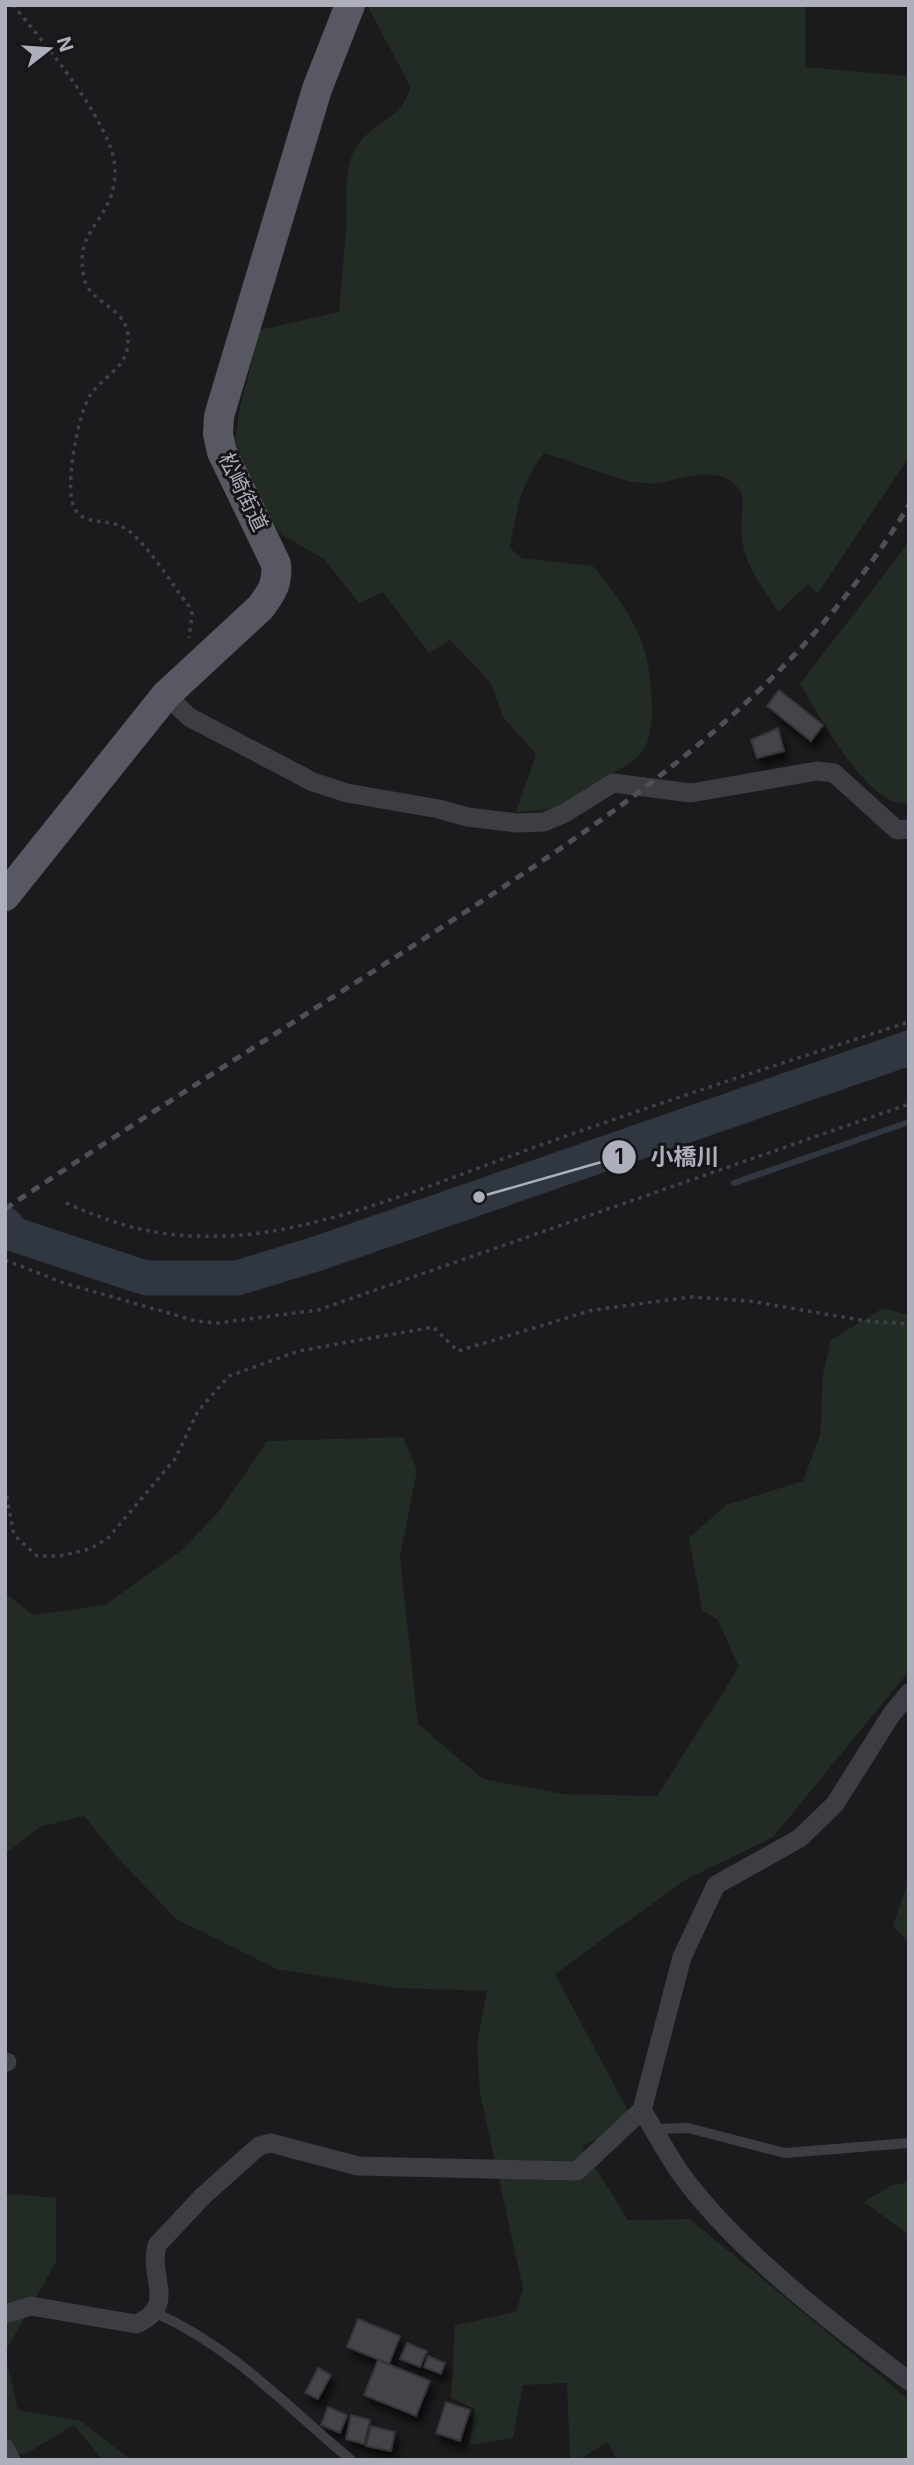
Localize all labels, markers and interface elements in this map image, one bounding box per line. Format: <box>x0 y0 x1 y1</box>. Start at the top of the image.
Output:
north arrow <box>14 14 84 84</box>
text: N <box>52 34 78 54</box>
street label: 松崎街道 <box>214 449 273 535</box>
callout: 小橋川 <box>601 1135 733 1179</box>
text: 小橋川 <box>651 1143 720 1171</box>
text: 1 <box>614 1144 624 1169</box>

